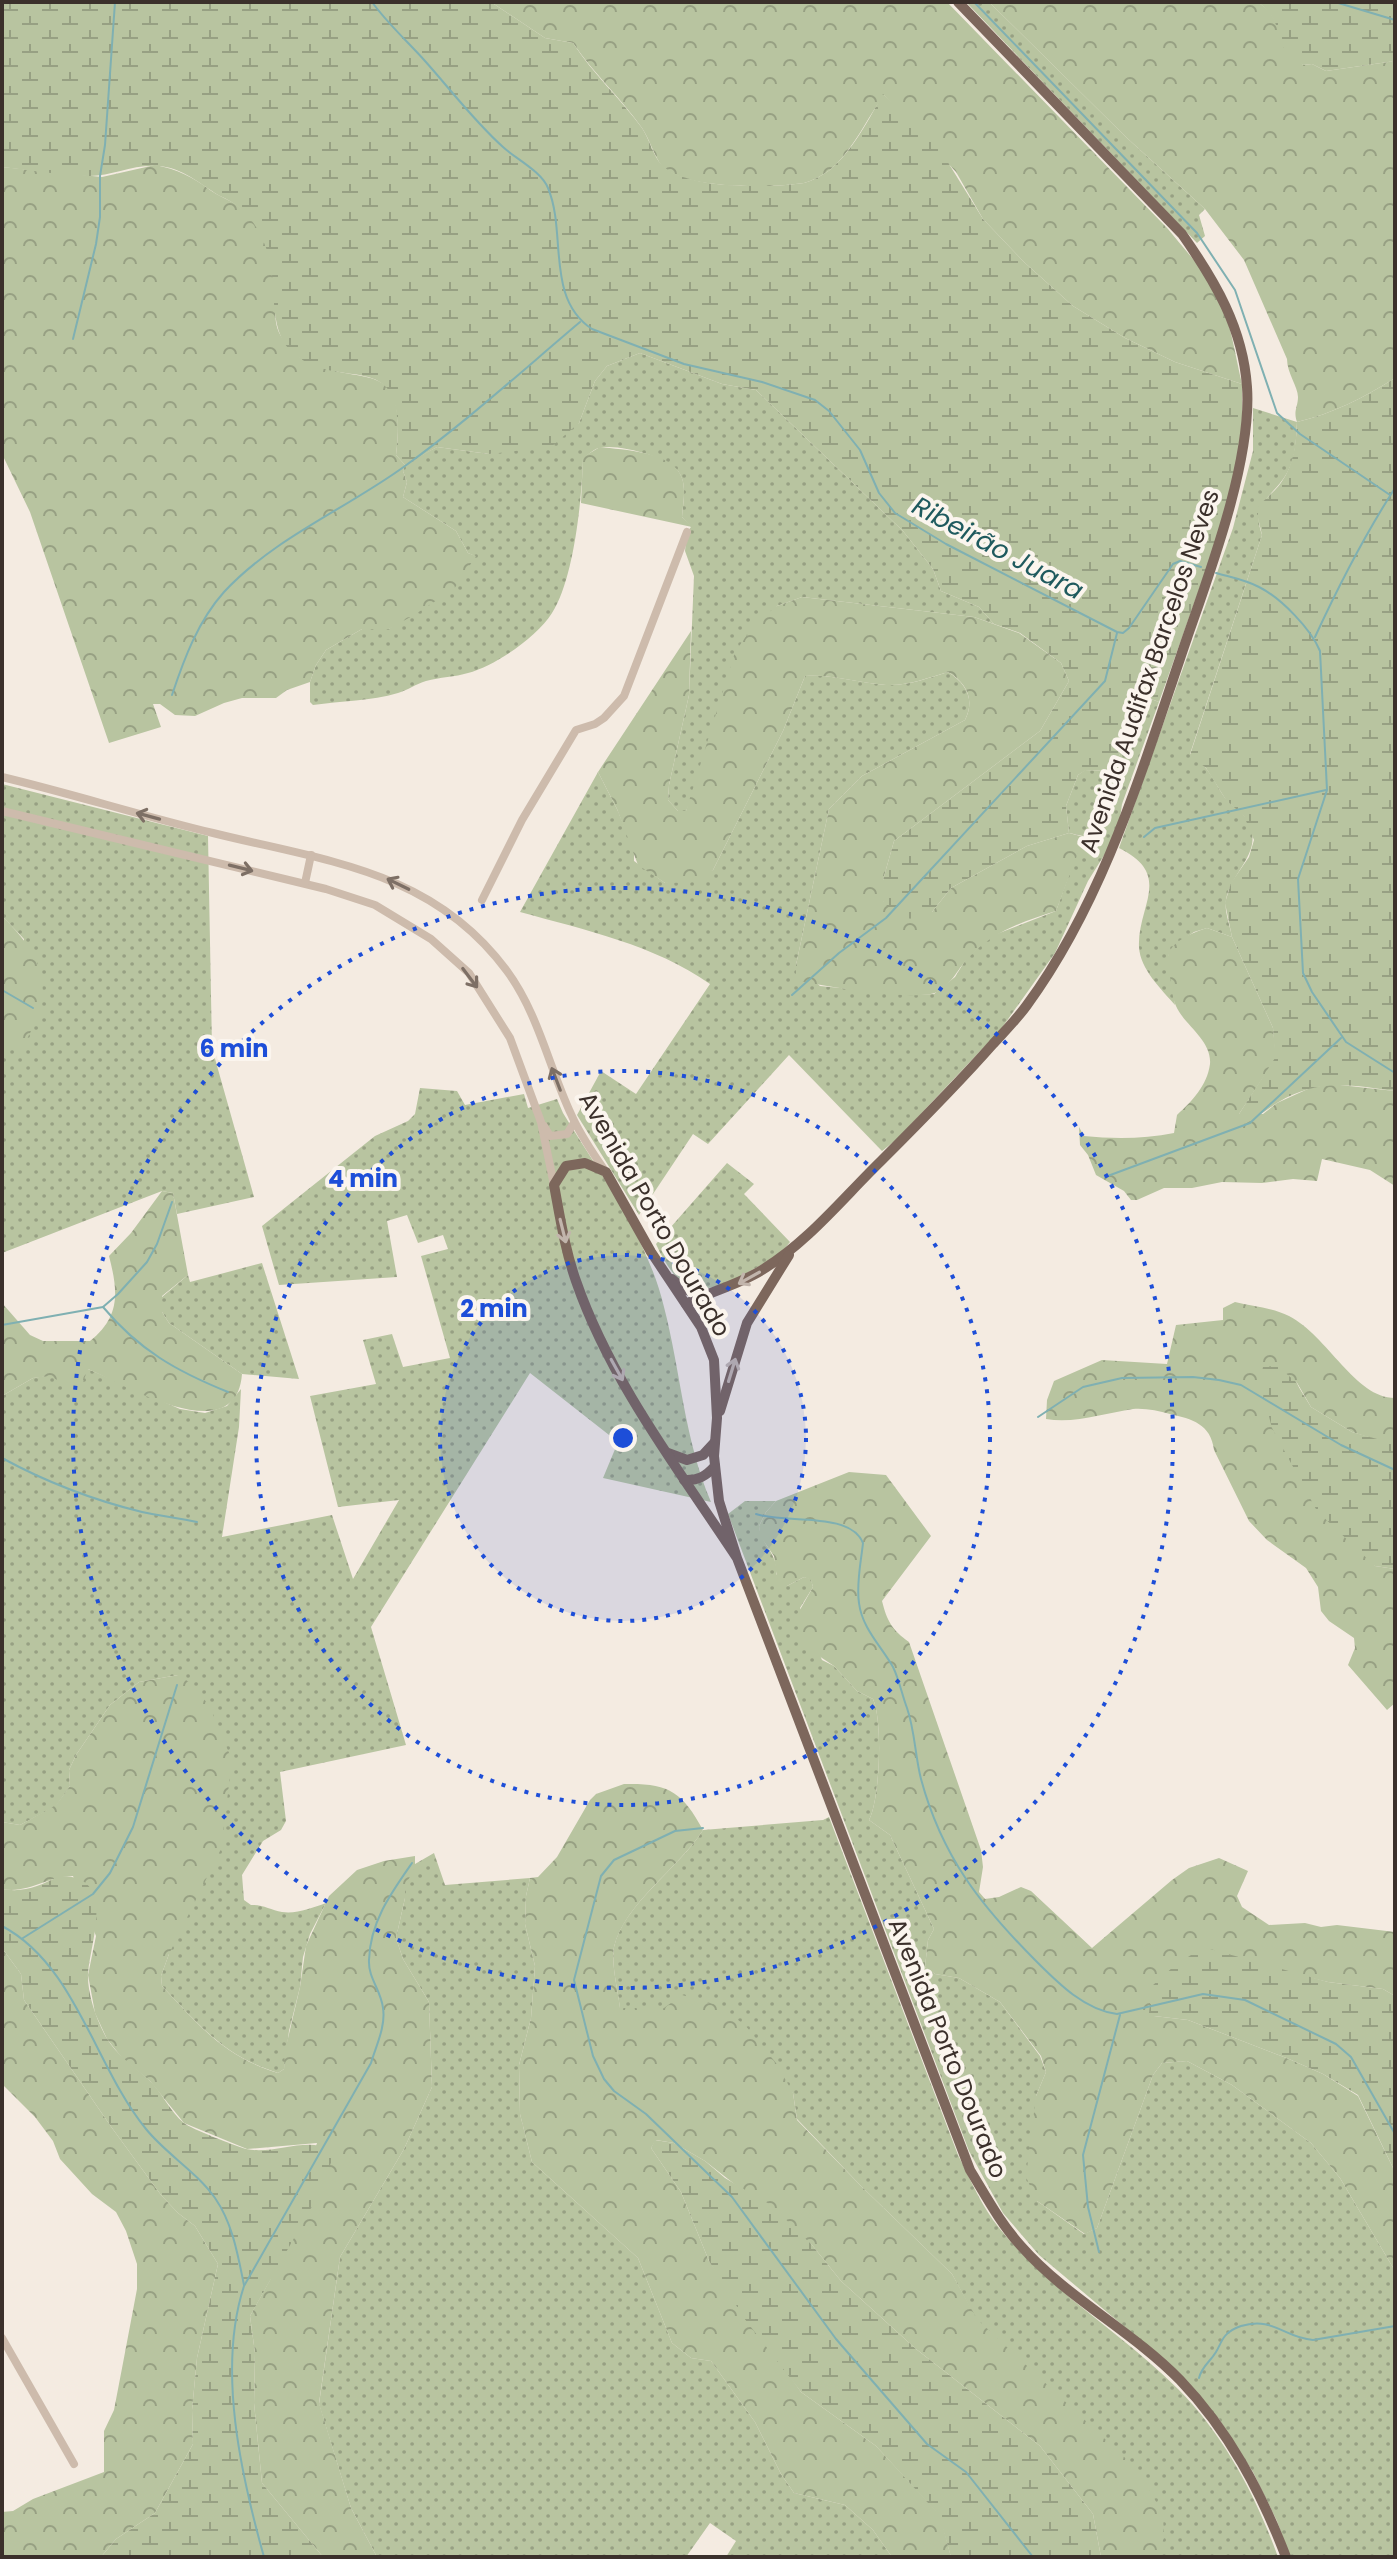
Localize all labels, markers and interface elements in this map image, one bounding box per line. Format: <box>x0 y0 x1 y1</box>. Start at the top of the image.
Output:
street label: Avenida Audifax Barcelos Neves <box>1071 485 1227 857</box>
water label: Ribeirão Juara <box>906 488 1090 608</box>
one-way arrow <box>135 807 161 822</box>
one-way arrow <box>228 861 254 876</box>
one-way arrow <box>386 876 410 891</box>
one-way arrow <box>462 967 479 988</box>
text: 6 min <box>199 1032 269 1065</box>
one-way arrow <box>548 1067 562 1092</box>
street label: Avenida Porto Dourado <box>571 1085 739 1343</box>
text: 4 min <box>328 1162 398 1195</box>
one-way arrow <box>557 1218 572 1244</box>
one-way arrow <box>737 1270 761 1286</box>
text: 2 min <box>460 1292 528 1325</box>
one-way arrow <box>610 1357 625 1381</box>
one-way arrow <box>725 1358 740 1384</box>
centre of rings <box>609 1424 637 1452</box>
street label: Avenida Porto Dourado <box>881 1913 1015 2183</box>

